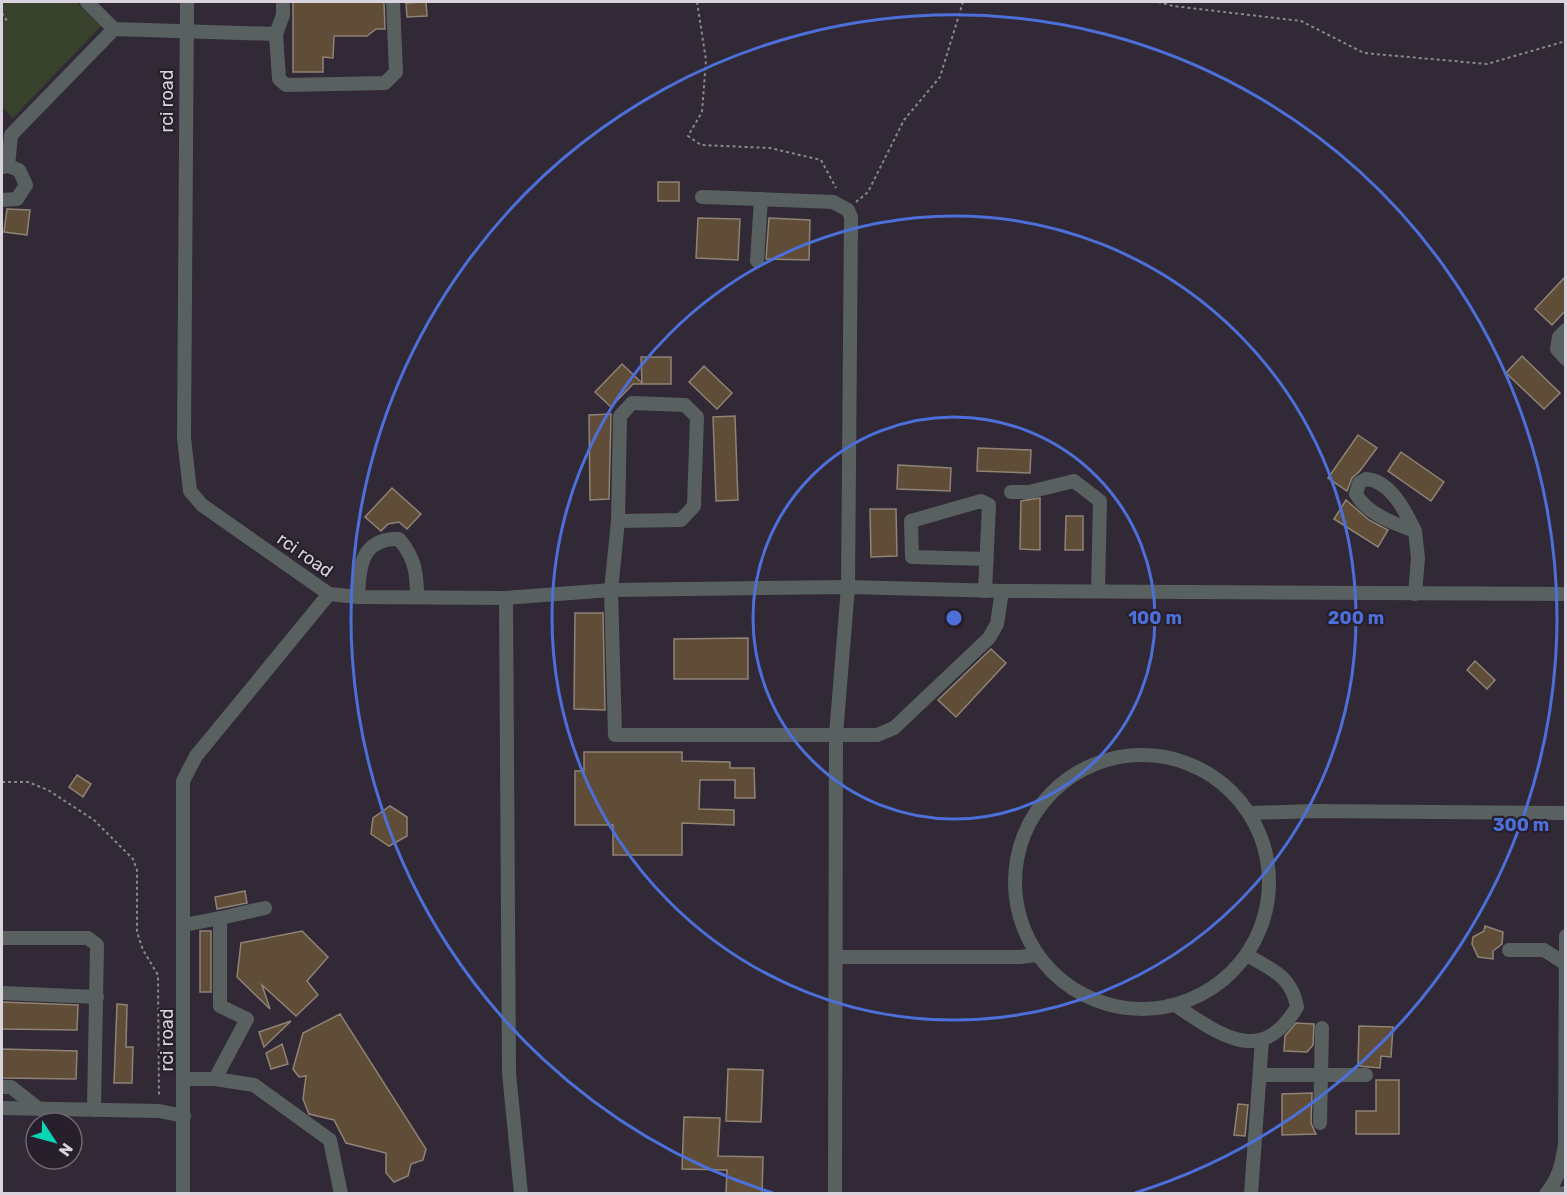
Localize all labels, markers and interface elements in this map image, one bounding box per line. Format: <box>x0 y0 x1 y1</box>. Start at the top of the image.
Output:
street label: rci road <box>156 69 178 133</box>
street label: rci road <box>273 528 337 582</box>
text: 100 m <box>1128 607 1182 629</box>
text: 200 m <box>1328 607 1384 629</box>
centre of rings <box>944 608 964 628</box>
text: 300 m <box>1493 814 1549 836</box>
street label: rci road <box>156 1008 178 1072</box>
north arrow <box>24 1111 84 1171</box>
text: N <box>55 1139 77 1160</box>

